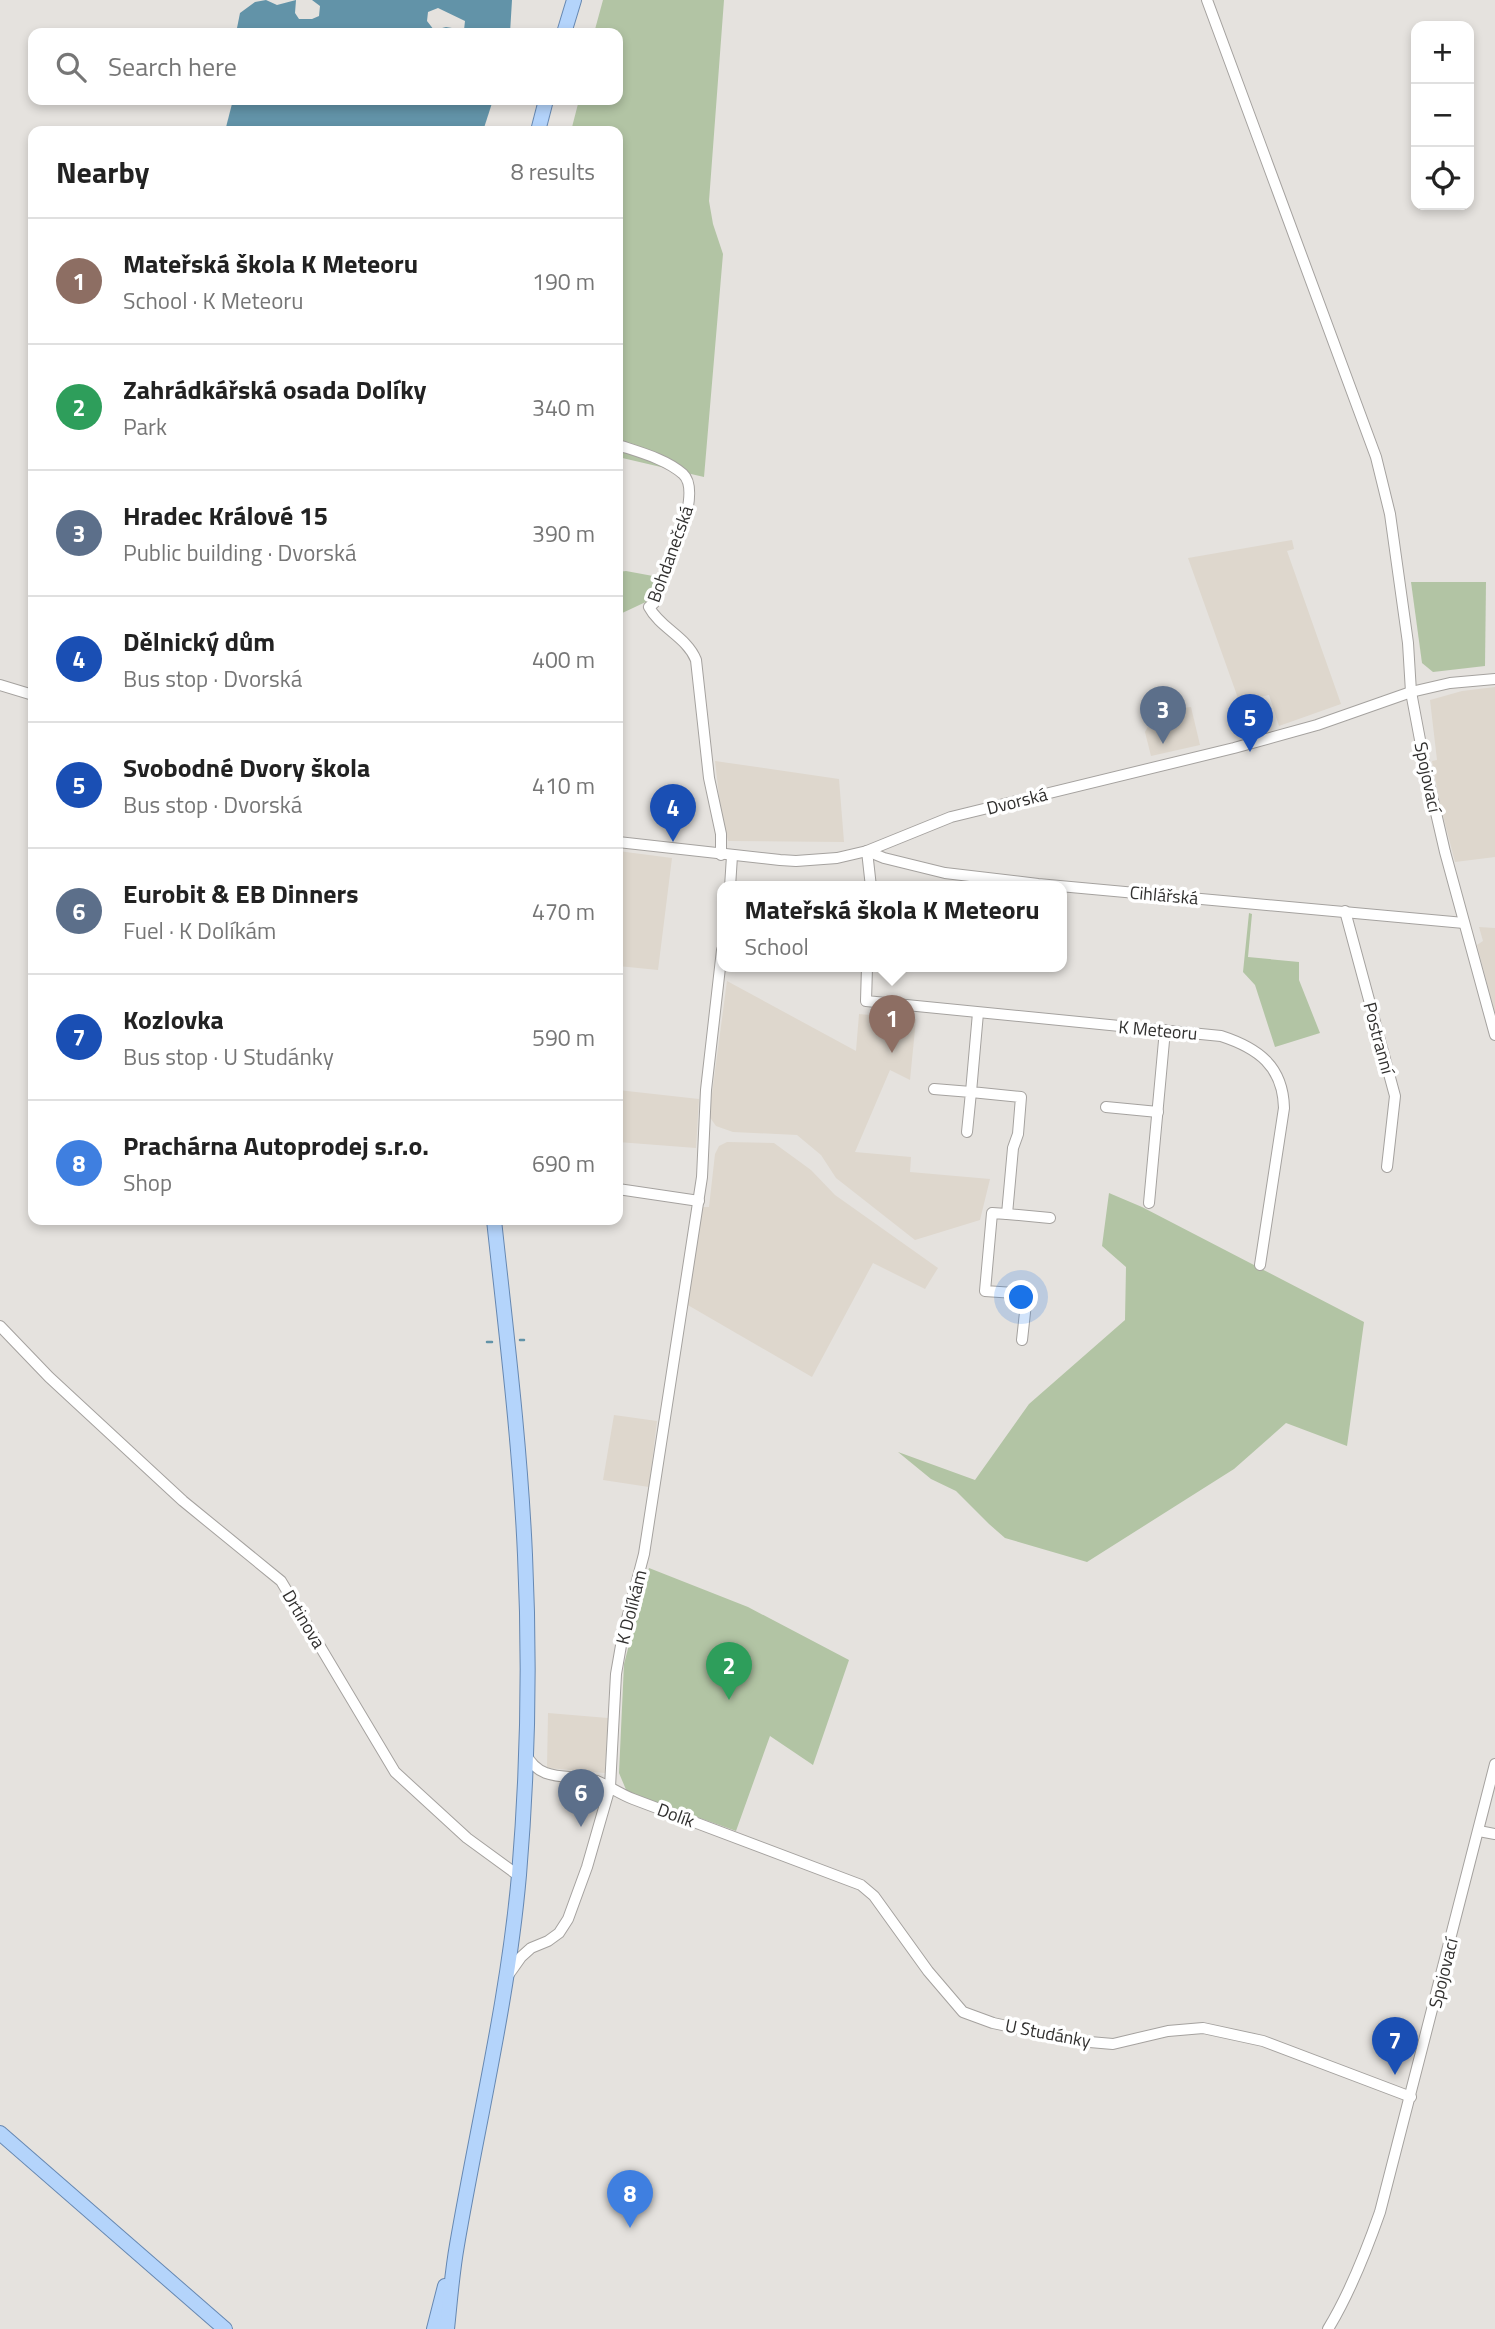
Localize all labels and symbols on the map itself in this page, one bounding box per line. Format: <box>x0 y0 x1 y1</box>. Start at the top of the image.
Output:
street label: Bohdanečská <box>640 502 700 606</box>
pin: 3 <box>1140 686 1186 744</box>
pin: 5 <box>1227 694 1273 752</box>
street label: Spojovací <box>1407 739 1449 817</box>
street label: Dvorská <box>984 780 1050 822</box>
pin: 4 <box>650 784 696 842</box>
street label: Cihlářská <box>1129 879 1199 911</box>
pin: 1 <box>869 995 915 1053</box>
street label: Postranní <box>1356 999 1402 1079</box>
street label: K Meteoru <box>1117 1013 1199 1047</box>
your location <box>1004 1280 1038 1314</box>
street label: K Dolíkám <box>609 1567 653 1647</box>
street label: Drtinova <box>276 1584 332 1654</box>
pin: 2 <box>706 1642 752 1700</box>
pin: 6 <box>558 1769 604 1827</box>
street label: Dolík <box>654 1796 699 1834</box>
street label: Spojovací <box>1421 1933 1465 2011</box>
street label: U Studánky <box>1003 2011 1093 2055</box>
pin: 7 <box>1372 2017 1418 2075</box>
pin: 8 <box>607 2170 653 2228</box>

